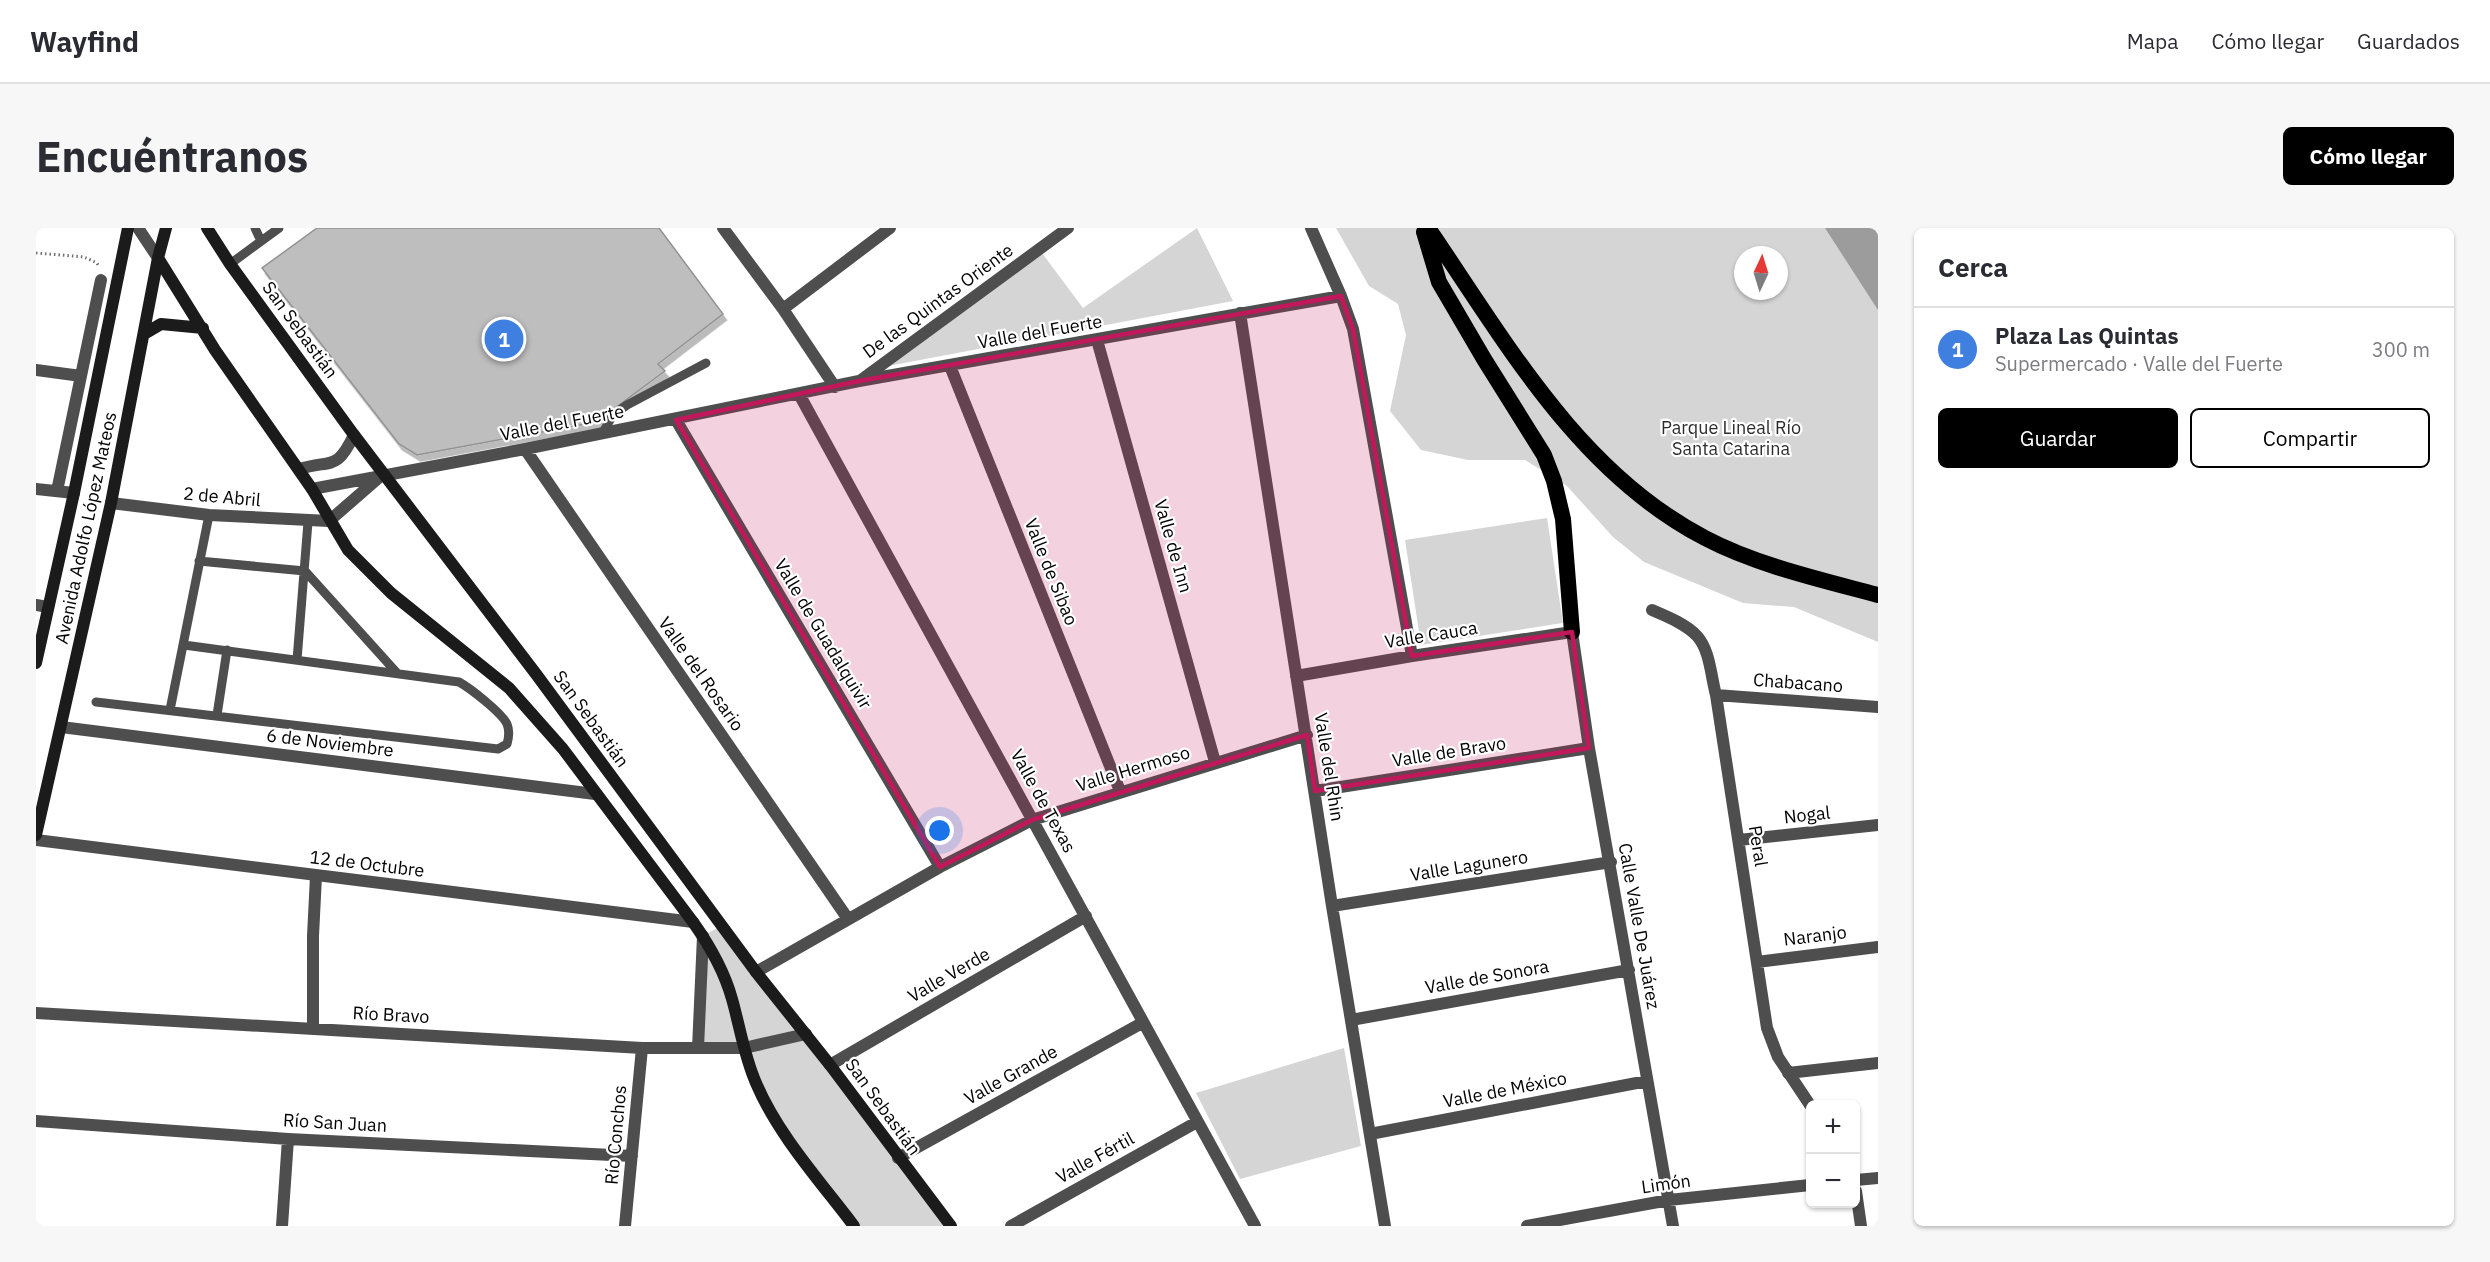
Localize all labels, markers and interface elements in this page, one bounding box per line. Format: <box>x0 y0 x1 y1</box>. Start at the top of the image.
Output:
text: Wayfind <box>30 23 139 60</box>
text: Mapa <box>2127 27 2178 55</box>
text: Cómo llegar <box>2211 27 2324 55</box>
text: Guardados <box>2357 27 2460 55</box>
button: Cómo llegar <box>2283 127 2454 185</box>
text: Encuéntranos <box>36 129 308 184</box>
street label: De las Quintas Oriente <box>858 238 1018 363</box>
north arrow <box>1734 246 1788 300</box>
text: Cerca <box>1938 250 2008 284</box>
street label: San Sebastián <box>258 277 343 383</box>
street label: Valle del Fuerte <box>976 309 1104 354</box>
pin: 1 <box>484 316 524 362</box>
text: Plaza Las Quintas <box>1995 321 2179 350</box>
text: 1 <box>1952 336 1964 363</box>
text: 300 m <box>2372 336 2430 363</box>
text: Supermercado · Valle del Fuerte <box>1995 350 2283 377</box>
street label: Valle del Fuerte <box>498 399 626 446</box>
button: Guardar <box>1938 408 2178 468</box>
button: Compartir <box>2190 408 2430 468</box>
street label: Avenida Adolfo López Mateos <box>50 410 121 646</box>
park label: Parque Lineal Río Santa Catarina <box>1661 416 1801 460</box>
street label: 2 de Abril <box>182 482 262 511</box>
street label: Valle de Inn <box>1149 497 1198 595</box>
street label: Valle de Sibao <box>1020 515 1083 629</box>
street label: Valle de Guadalquivir <box>770 555 877 713</box>
street label: Valle del Rosario <box>653 612 749 735</box>
street label: Valle Cauca <box>1383 616 1479 653</box>
street label: San Sebastián <box>549 666 634 772</box>
street label: Chabacano <box>1752 668 1844 697</box>
street label: Valle del Rhin <box>1310 711 1349 823</box>
street label: 6 de Noviembre <box>265 723 395 762</box>
street label: Valle de Bravo <box>1390 731 1508 772</box>
street label: Valle Hermoso <box>1073 740 1193 797</box>
street label: Valle de Texas <box>1006 745 1081 857</box>
street label: Nogal <box>1782 801 1832 828</box>
your location <box>925 816 954 845</box>
street label: Peral <box>1744 824 1773 868</box>
street label: Calle Valle De Juárez <box>1614 841 1665 1011</box>
street label: 12 de Octubre <box>308 845 426 882</box>
street label: Valle Lagunero <box>1408 845 1529 886</box>
street label: Naranjo <box>1782 920 1848 951</box>
street label: Valle Verde <box>904 942 994 1007</box>
street label: Valle de Sonora <box>1423 954 1551 999</box>
street label: Río Bravo <box>352 1001 430 1028</box>
street label: Valle Grande <box>960 1039 1062 1110</box>
street label: San Sebastián <box>841 1054 926 1160</box>
street label: Valle de México <box>1441 1066 1569 1113</box>
street label: Río Conchos <box>600 1084 631 1186</box>
map controls <box>1806 1100 1860 1208</box>
button: + <box>1806 1100 1860 1154</box>
street label: Río San Juan <box>282 1108 388 1137</box>
street label: Valle Fértil <box>1052 1127 1138 1188</box>
button: − <box>1806 1154 1860 1208</box>
street label: Limón <box>1640 1169 1692 1198</box>

